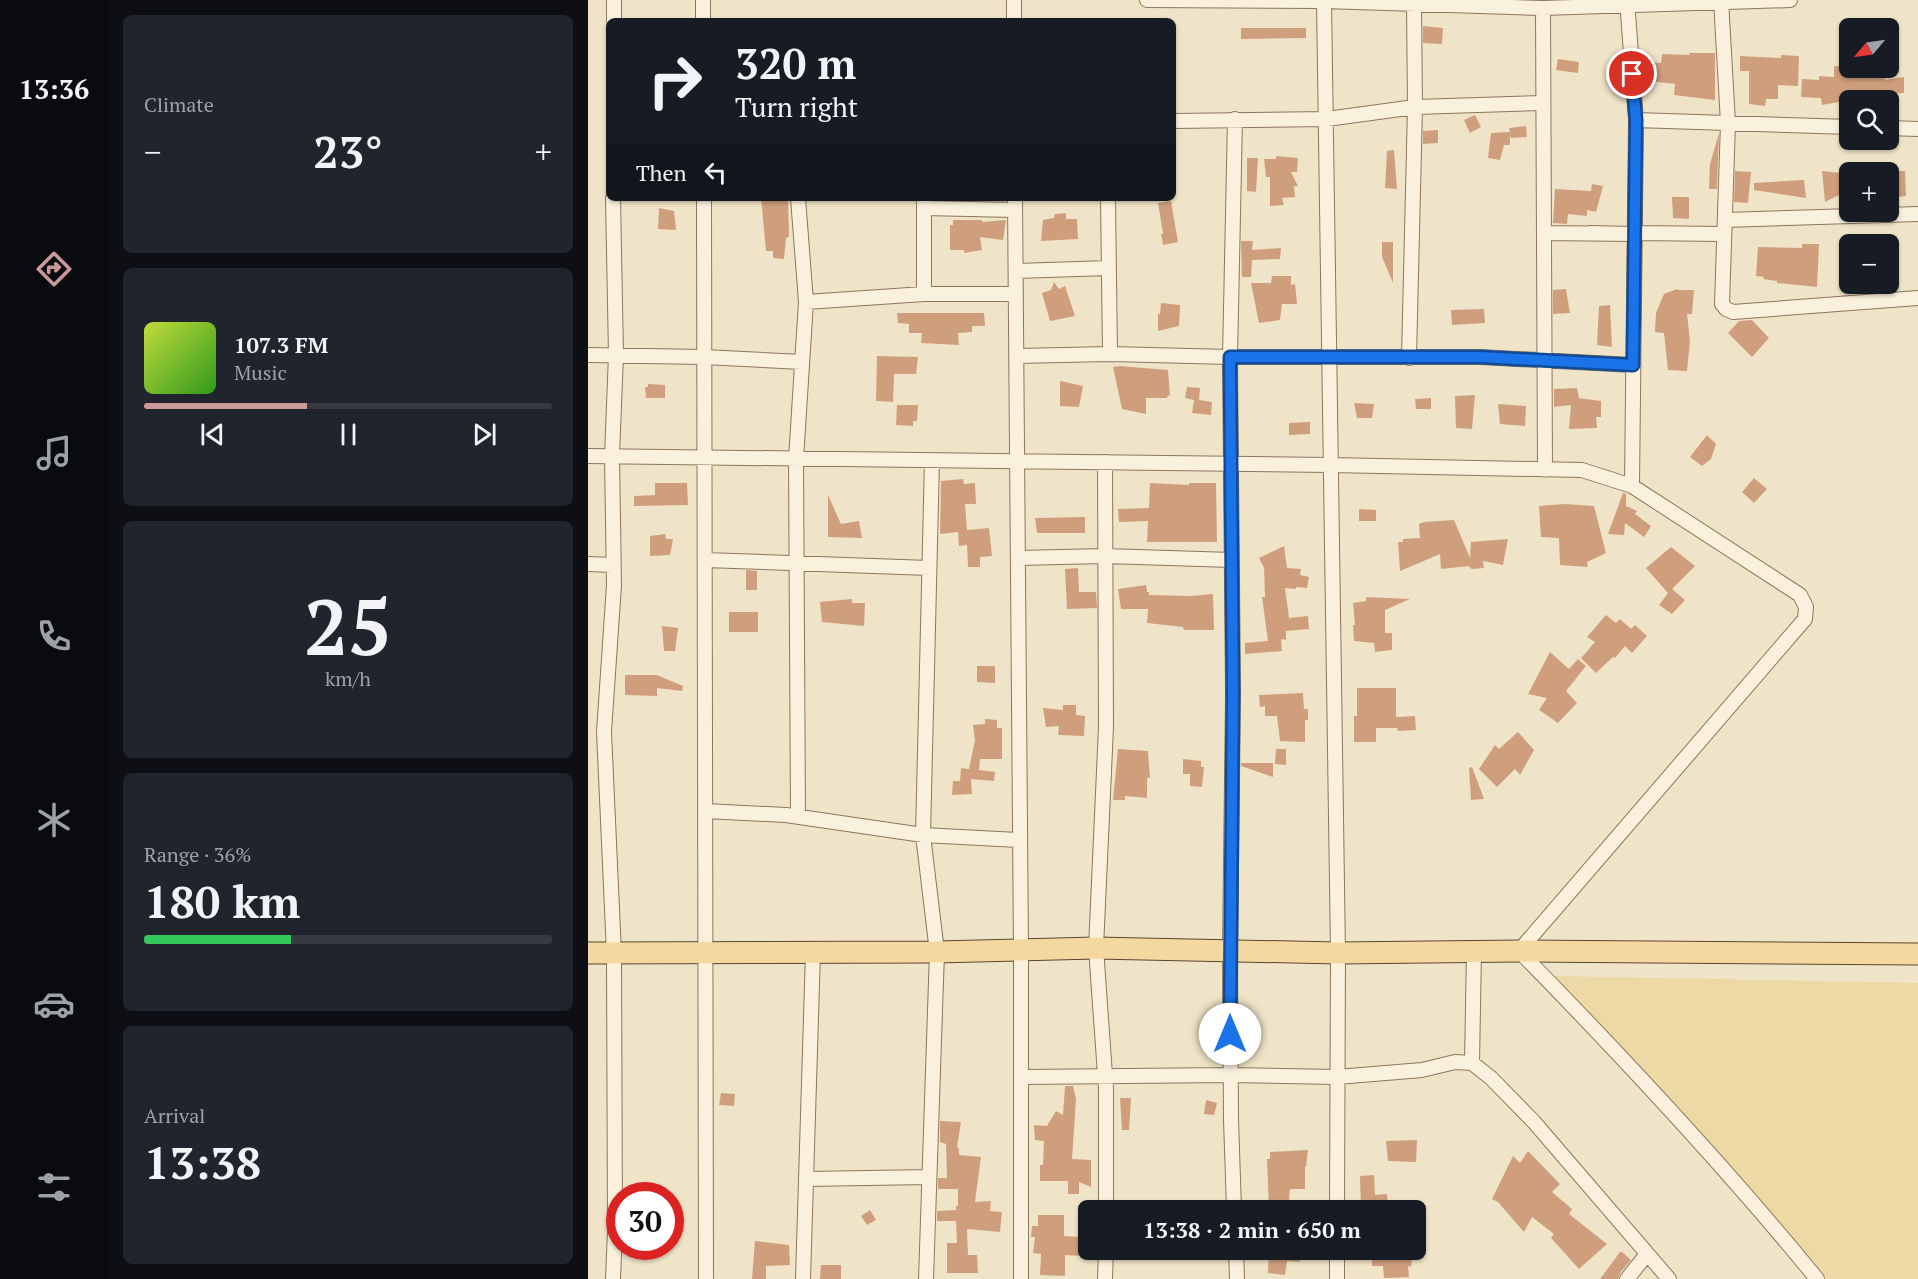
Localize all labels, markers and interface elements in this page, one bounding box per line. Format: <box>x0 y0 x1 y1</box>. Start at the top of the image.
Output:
north arrow <box>1839 18 1899 78</box>
map controls <box>1839 18 1899 294</box>
text: 320 m <box>735 35 856 91</box>
icon: right <box>636 42 714 120</box>
pin <box>1606 48 1657 99</box>
icon: arrive <box>1615 57 1648 90</box>
text: 13:36 <box>19 71 89 107</box>
text: Turn right <box>735 89 858 125</box>
button: search <box>1839 90 1899 150</box>
text: Climate <box>144 91 214 118</box>
text: 23° <box>313 121 383 181</box>
text: − <box>144 130 162 173</box>
text: + <box>534 130 552 173</box>
icon: left <box>699 156 732 189</box>
text: Then <box>636 158 687 187</box>
button: + <box>1839 162 1899 222</box>
button: − <box>1839 234 1899 294</box>
icon: directions <box>33 248 75 290</box>
text: 107.3 FM <box>234 330 328 359</box>
text: Music <box>234 359 287 386</box>
icon: previous <box>196 418 229 451</box>
icon: pause <box>332 418 365 451</box>
icon: next <box>468 418 501 451</box>
icon: music <box>33 432 75 474</box>
text: 25 <box>304 574 392 677</box>
icon: phone <box>33 615 75 657</box>
text: km/h <box>325 665 371 692</box>
icon: climate <box>33 799 75 841</box>
text: Range · 36% <box>144 841 251 868</box>
text: 180 km <box>144 871 300 931</box>
icon: car <box>33 983 75 1025</box>
position arrow <box>1198 1002 1262 1066</box>
text: Arrival <box>144 1102 205 1129</box>
text: 13:38 <box>144 1132 261 1192</box>
icon: filters <box>33 1166 75 1208</box>
speed limit sign: 30 <box>606 1182 684 1260</box>
text: 13:38 · 2 min · 650 m <box>1143 1215 1361 1244</box>

